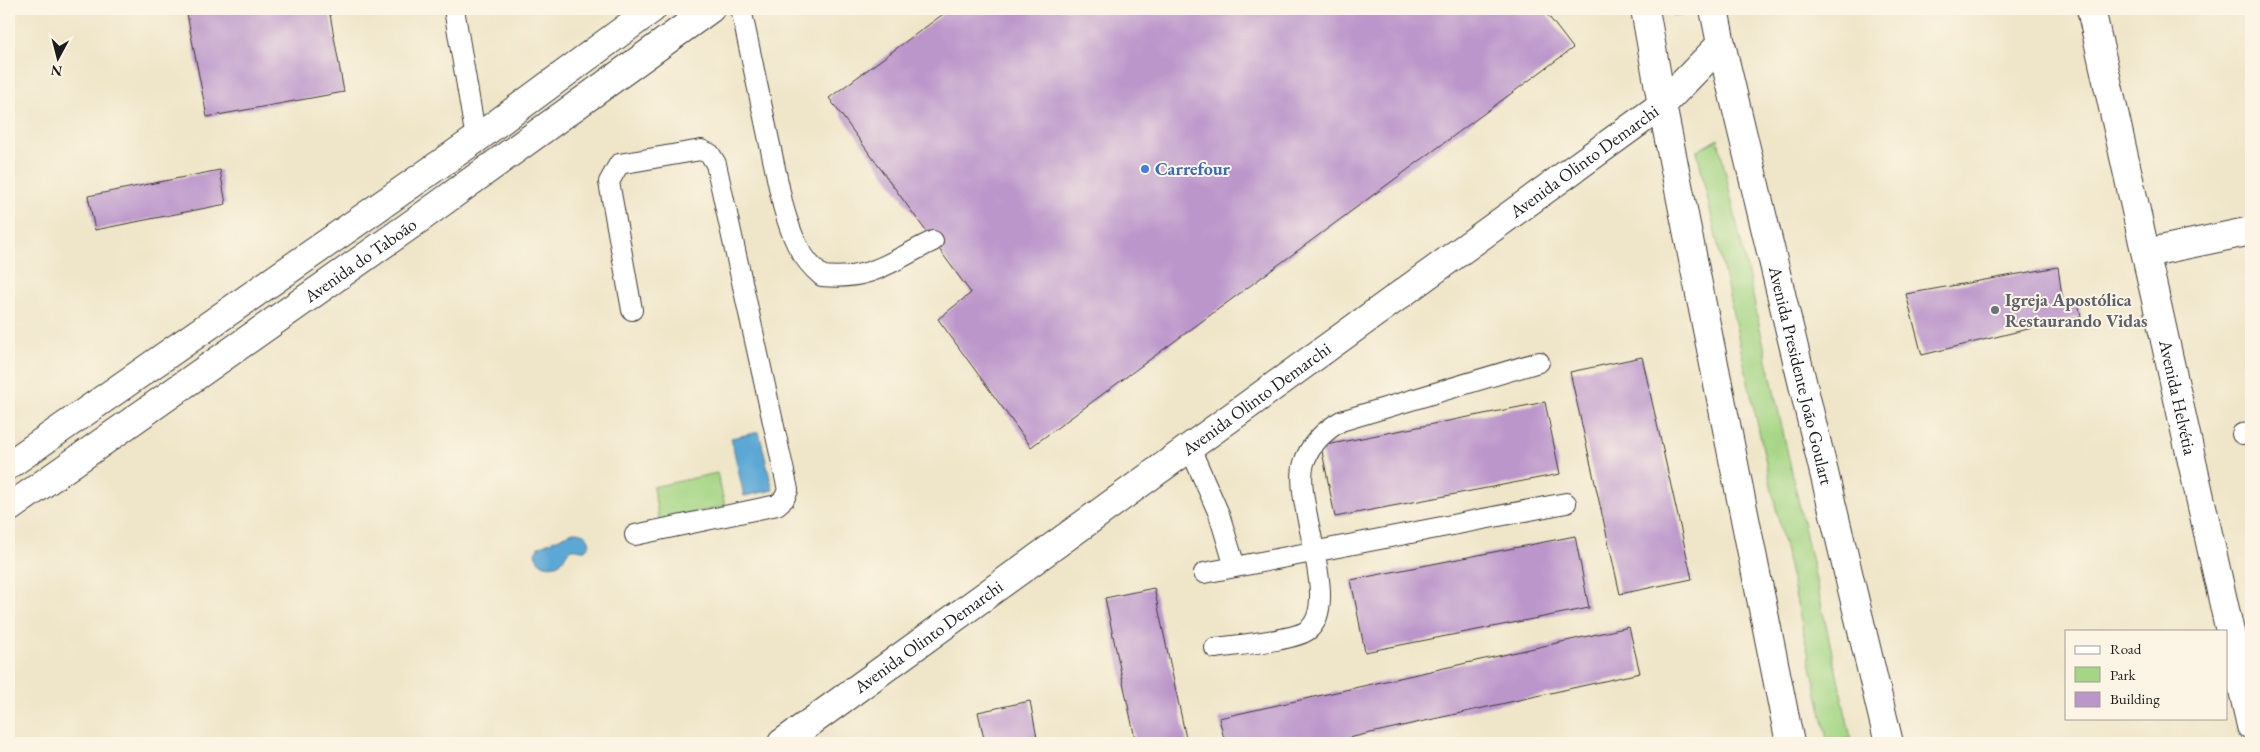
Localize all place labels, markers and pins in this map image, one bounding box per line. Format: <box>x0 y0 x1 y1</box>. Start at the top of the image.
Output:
place label: Carrefour <box>1155 157 1231 180</box>
marker: Carrefour <box>1139 163 1151 175</box>
place label: Igreja Apostólica Restaurando Vidas <box>2005 288 2148 332</box>
marker: Igreja Apostólica Restaurando Vidas <box>1989 304 2001 316</box>

